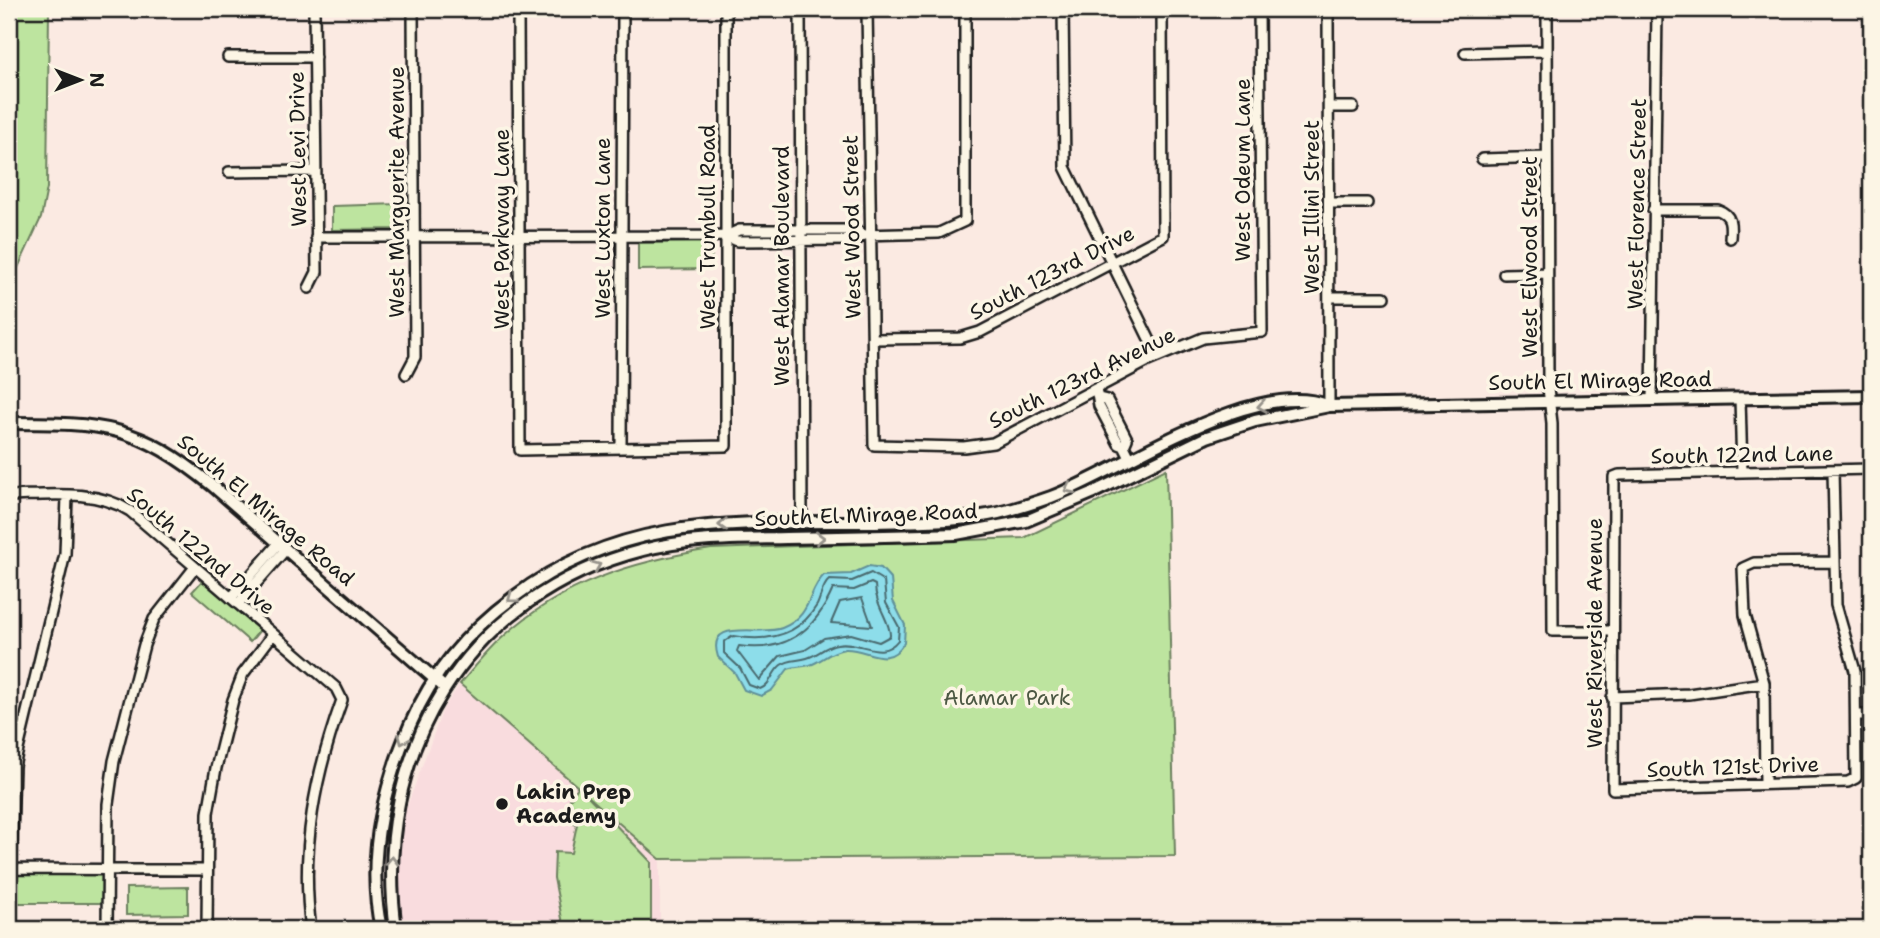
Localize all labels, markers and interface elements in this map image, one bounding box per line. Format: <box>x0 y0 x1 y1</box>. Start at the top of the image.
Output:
north arrow <box>46 46 116 116</box>
street label: West Marguerite Avenue <box>383 66 411 318</box>
street label: West Levi Drive <box>283 71 313 227</box>
text: N <box>84 72 109 88</box>
street label: West Odeum Lane <box>1229 78 1257 262</box>
street label: West Florence Street <box>1621 98 1653 310</box>
street label: West Illini Street <box>1298 120 1326 294</box>
street label: West Trumbull Road <box>694 124 722 330</box>
street label: West Parkway Lane <box>488 129 516 329</box>
street label: West Wood Street <box>836 135 868 319</box>
street label: West Luxton Lane <box>589 137 617 319</box>
street label: West Alamar Boulevard <box>768 146 796 386</box>
street label: West Elwood Street <box>1516 156 1544 358</box>
street label: South 123rd Drive <box>965 219 1139 327</box>
street label: South 123rd Avenue <box>984 321 1180 435</box>
street label: South El Mirage Road <box>1488 365 1712 397</box>
one-way arrow <box>1256 397 1268 412</box>
street label: South El Mirage Road <box>172 428 360 592</box>
street label: South 122nd Lane <box>1650 439 1834 471</box>
one-way arrow <box>1064 480 1076 494</box>
street label: South 122nd Drive <box>121 481 281 621</box>
street label: South El Mirage Road <box>754 497 978 533</box>
one-way arrow <box>718 518 729 533</box>
street label: West Riverside Avenue <box>1581 518 1609 748</box>
one-way arrow <box>815 530 826 546</box>
one-way arrow <box>589 560 601 574</box>
one-way arrow <box>508 590 520 602</box>
park label: Alamar Park <box>943 684 1071 712</box>
one-way arrow <box>398 733 412 745</box>
street label: South 121st Drive <box>1646 750 1820 784</box>
place label: Lakin Prep Academy <box>516 778 631 830</box>
marker: Lakin Prep Academy <box>494 796 510 812</box>
one-way arrow <box>384 856 400 866</box>

